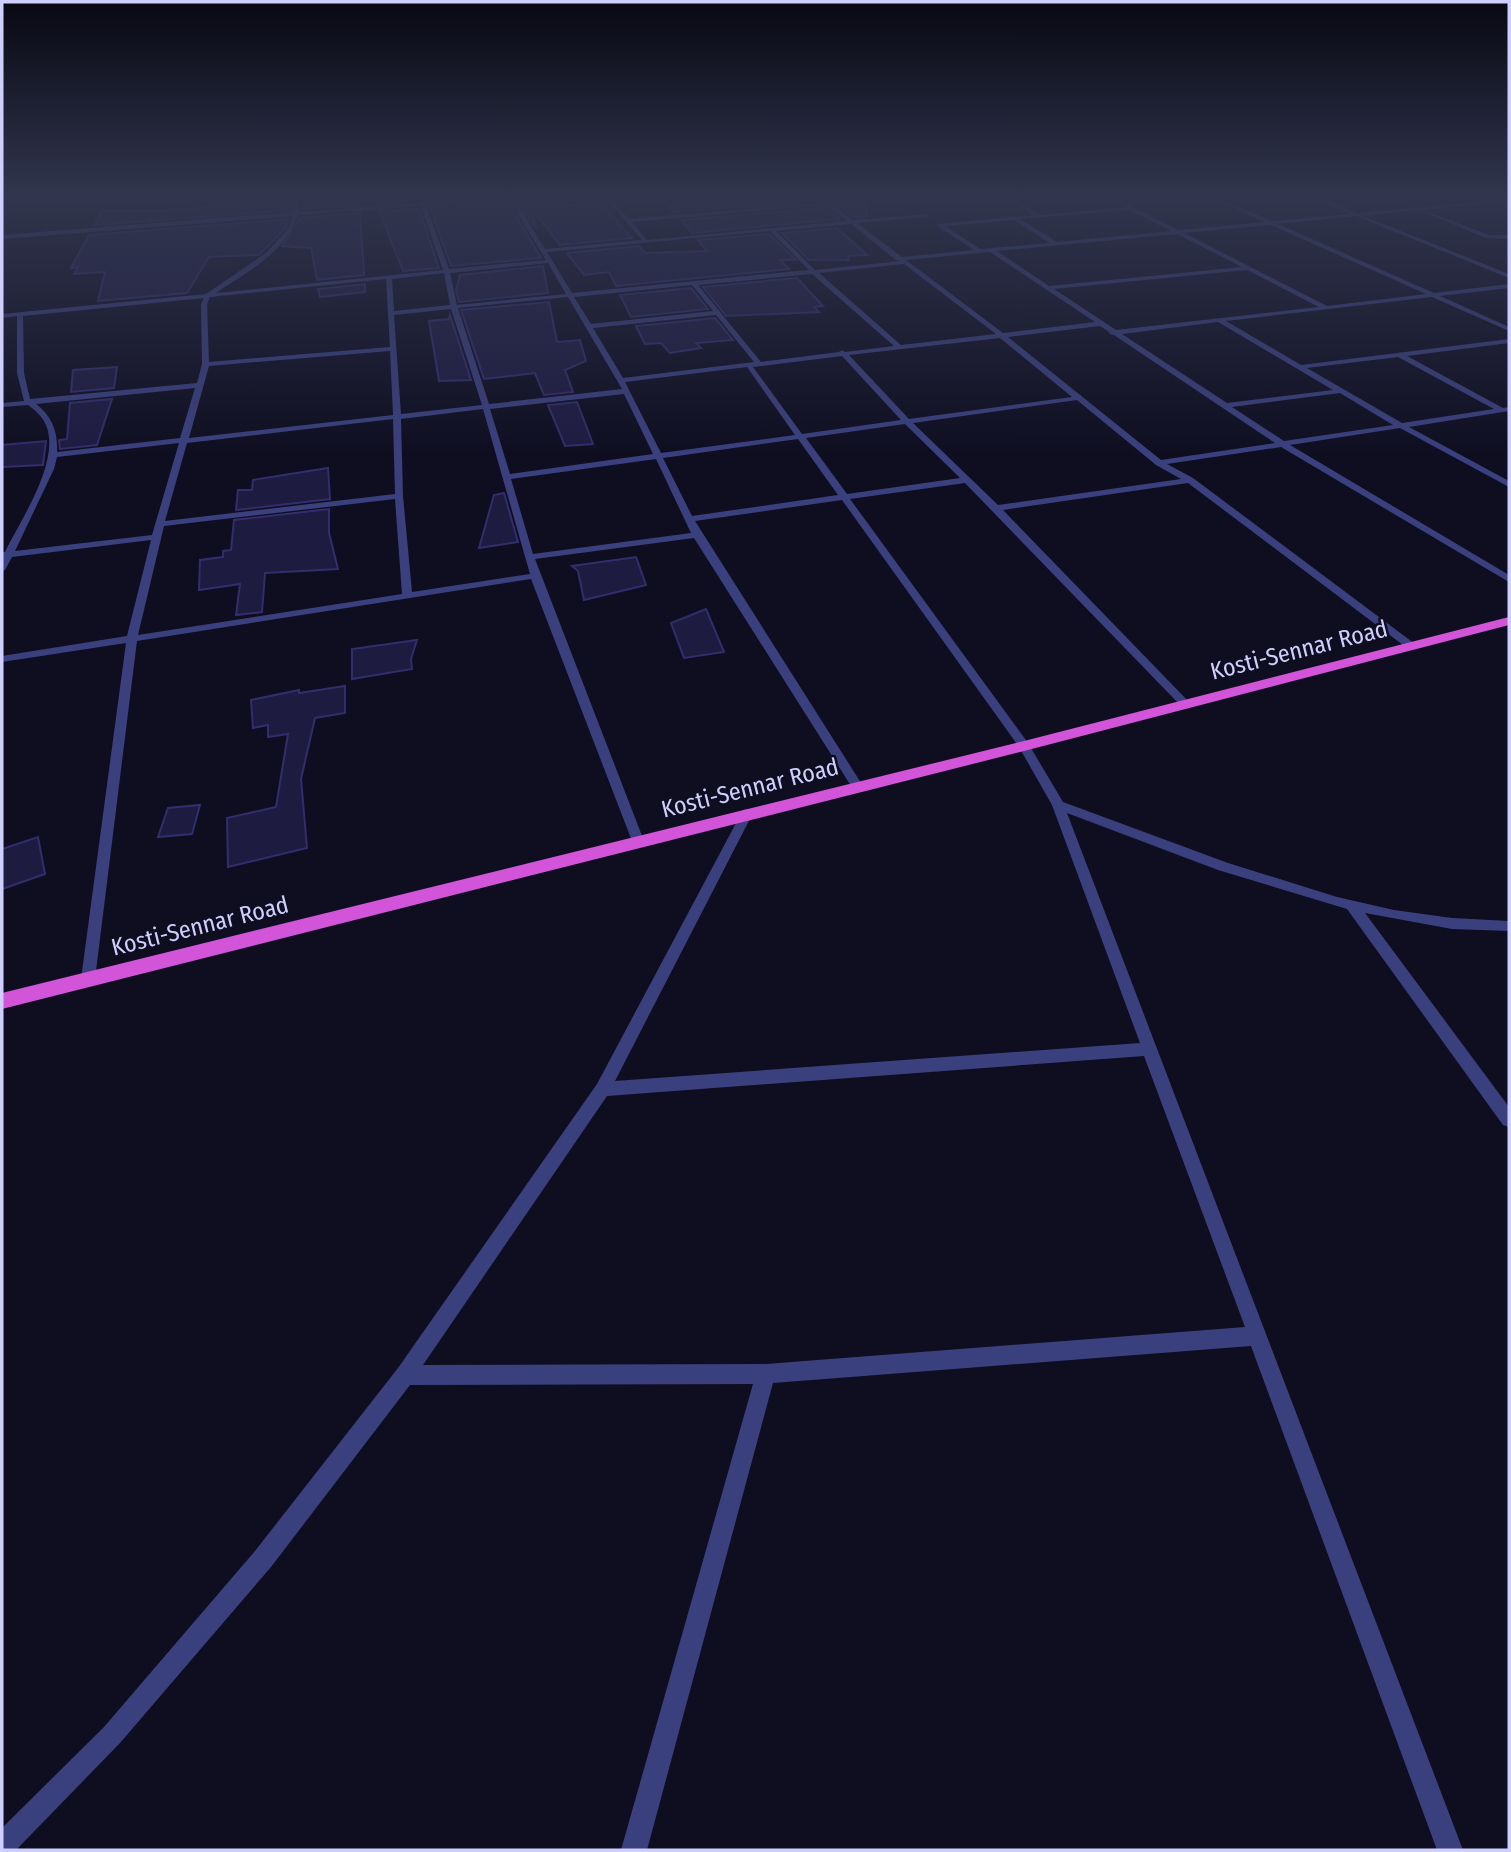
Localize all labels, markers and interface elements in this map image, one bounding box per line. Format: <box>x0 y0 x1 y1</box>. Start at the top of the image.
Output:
street label: Kosti-Sennar Road <box>1208 614 1390 686</box>
street label: Kosti-Sennar Road <box>659 752 841 824</box>
street label: Kosti-Sennar Road <box>109 890 291 962</box>

